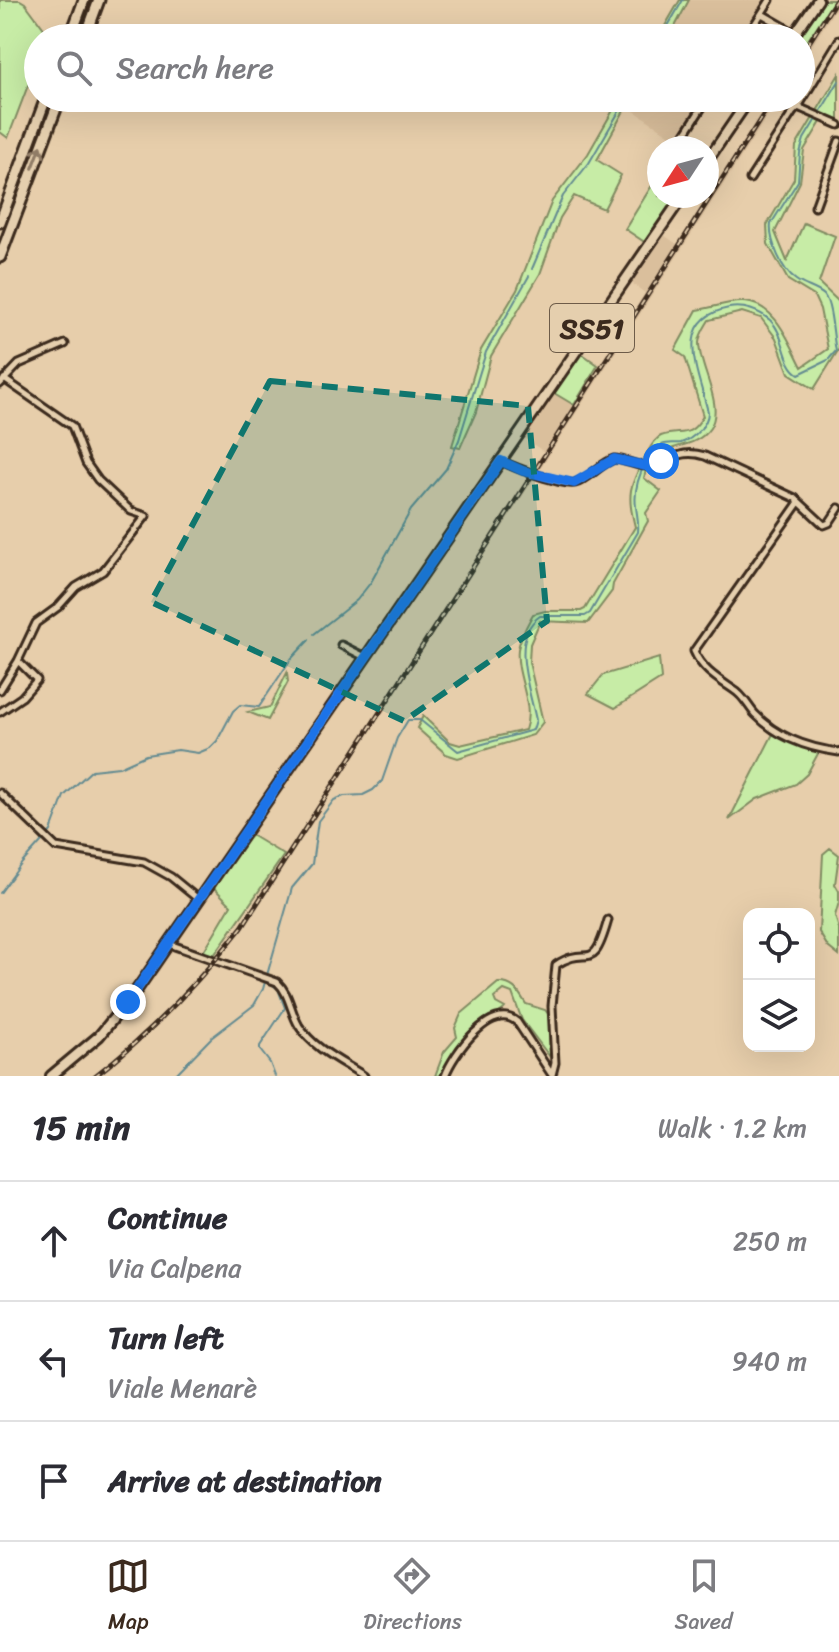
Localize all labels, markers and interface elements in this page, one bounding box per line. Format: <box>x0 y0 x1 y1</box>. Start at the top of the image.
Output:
search box <box>24 24 815 112</box>
text: Search here <box>116 41 274 95</box>
icon: search <box>52 46 96 90</box>
north arrow <box>647 136 719 208</box>
one-way arrow <box>31 145 45 170</box>
road number: SS51 <box>550 304 634 352</box>
route start <box>643 443 679 479</box>
map controls <box>743 908 815 1052</box>
button: locate <box>743 908 815 980</box>
button: layers <box>743 980 815 1052</box>
route end <box>110 984 146 1020</box>
text: 15 min <box>32 1098 130 1158</box>
text: Walk · 1.2 km <box>658 1105 807 1151</box>
text: Continue <box>108 1191 227 1245</box>
text: 250 m <box>733 1218 807 1264</box>
icon: ahead <box>32 1219 76 1263</box>
text: Via Calpena <box>108 1245 241 1291</box>
text: Turn left <box>108 1311 224 1365</box>
text: 940 m <box>732 1338 807 1384</box>
icon: left <box>32 1339 76 1383</box>
text: Viale Menarè <box>108 1365 257 1411</box>
text: Arrive at destination <box>108 1454 382 1508</box>
icon: arrive <box>32 1459 76 1503</box>
tab: Map <box>106 1554 150 1641</box>
tab: Directions <box>363 1554 462 1641</box>
tab: Saved <box>675 1554 733 1641</box>

